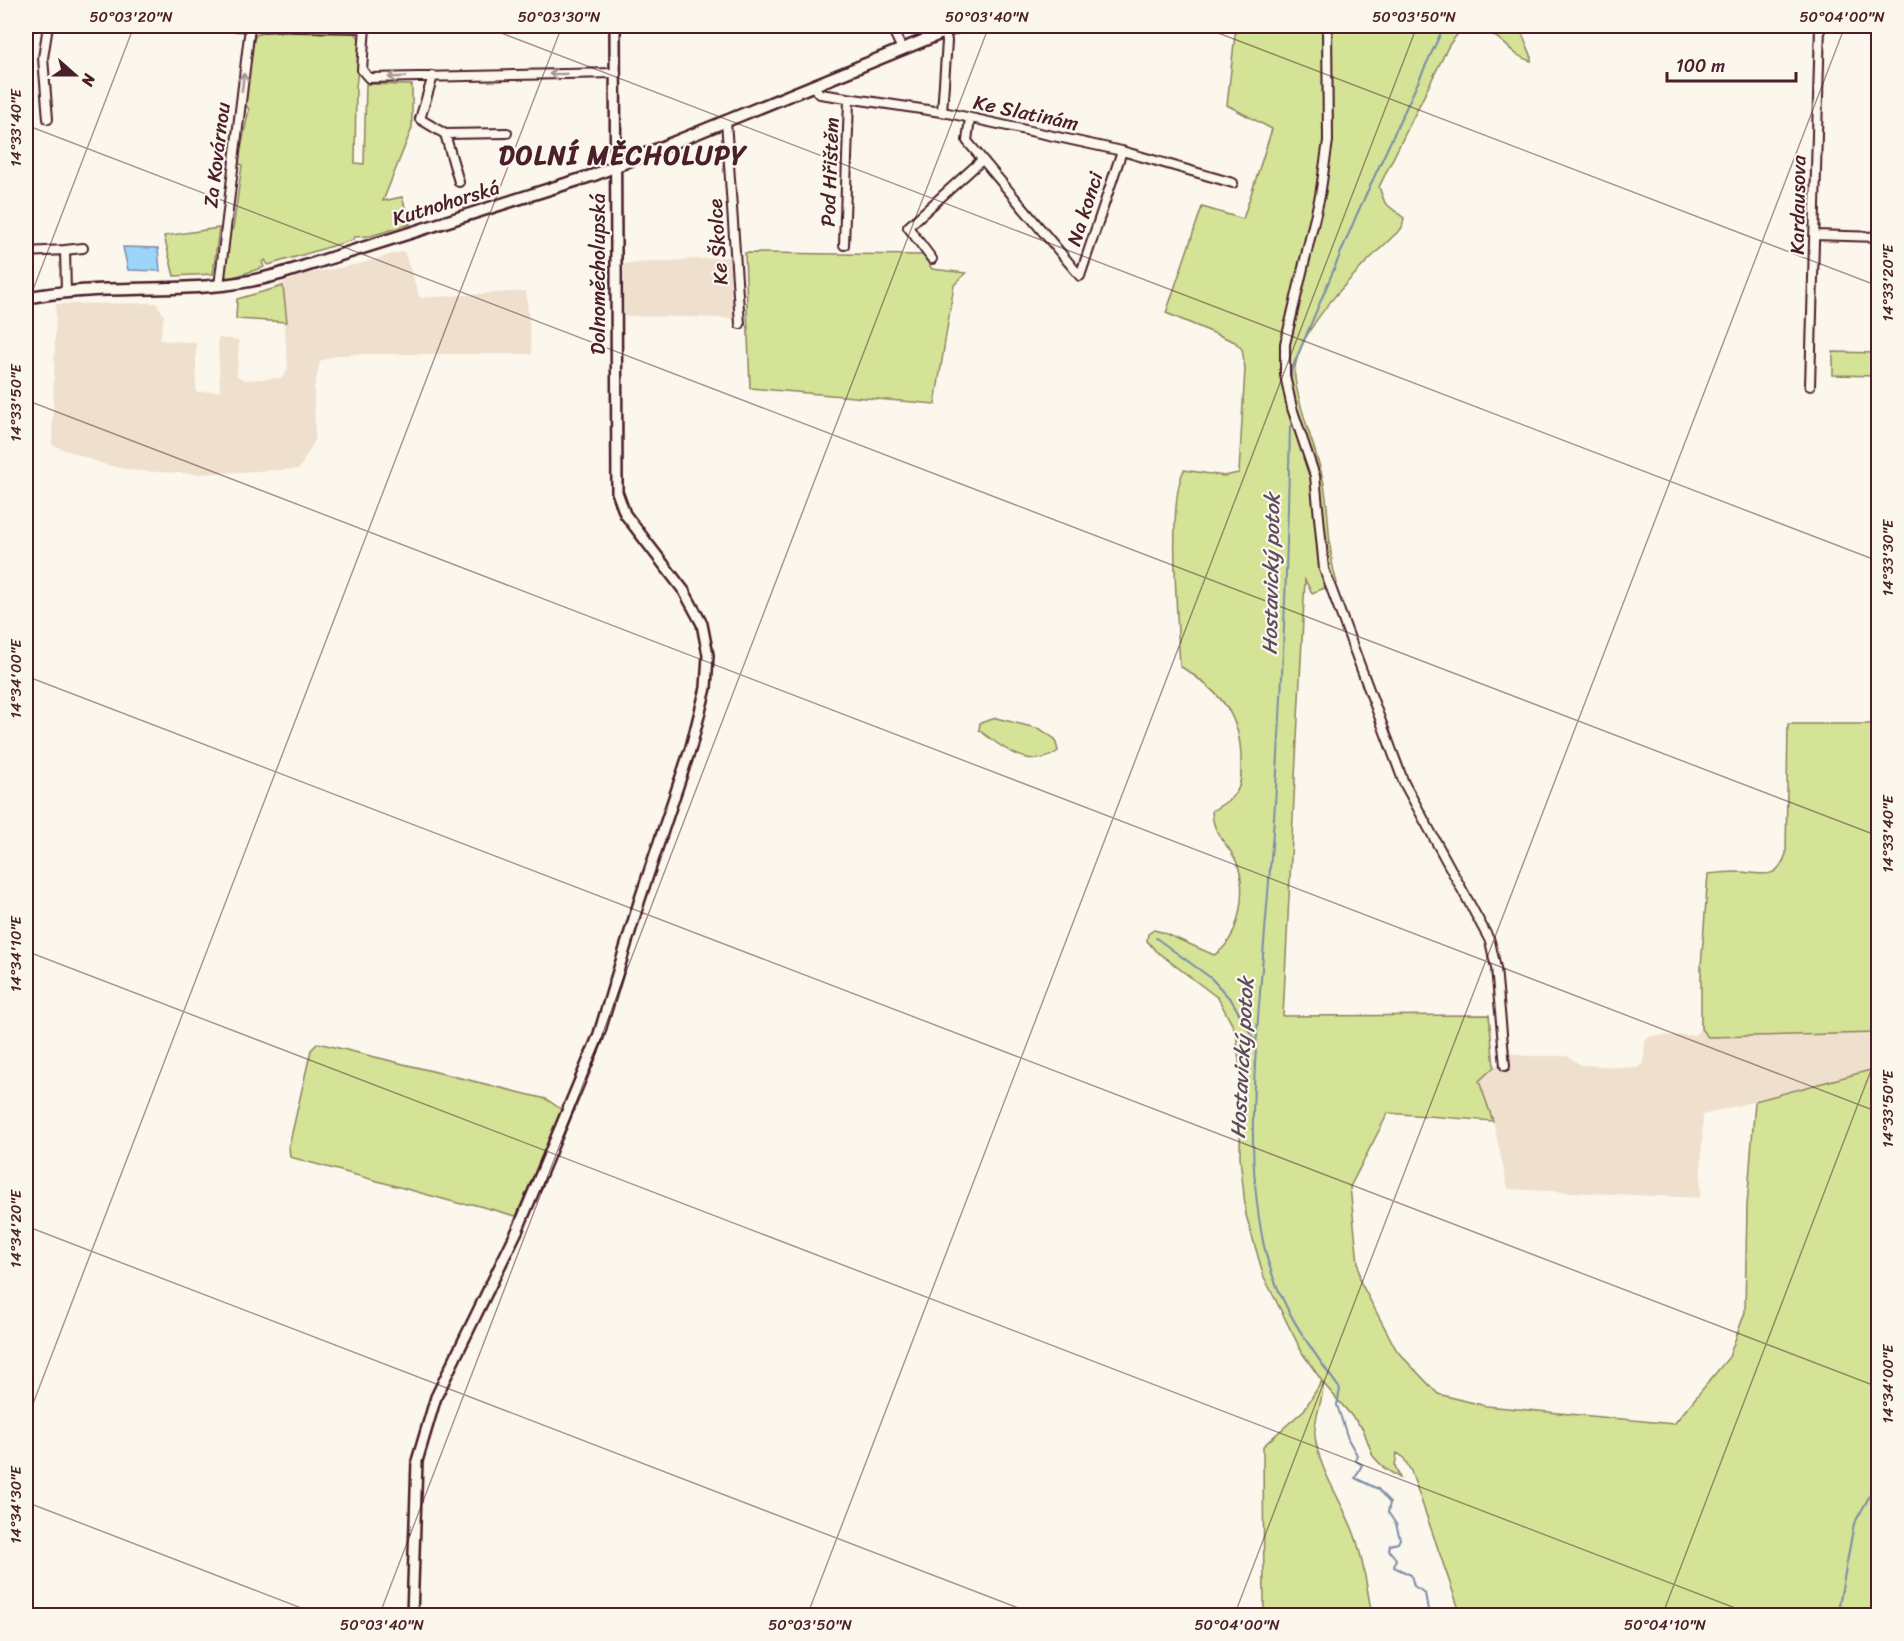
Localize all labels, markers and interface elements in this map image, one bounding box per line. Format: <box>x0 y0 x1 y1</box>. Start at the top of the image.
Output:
text: 50°03'20"N <box>89 4 173 30</box>
text: 50°03'30"N <box>518 4 601 30</box>
text: 50°03'40"N <box>945 4 1030 30</box>
text: 50°03'50"N <box>1372 4 1456 30</box>
text: 50°04'00"N <box>1799 4 1885 30</box>
north arrow <box>45 45 105 105</box>
scale bar <box>1667 45 1796 83</box>
text: 100 m <box>1676 50 1725 82</box>
text: N <box>73 69 104 91</box>
one-way arrow <box>548 69 568 80</box>
one-way arrow <box>238 72 249 92</box>
one-way arrow <box>387 72 407 83</box>
street label: Ke Slatinám <box>970 85 1082 141</box>
text: 14°33'40"E <box>3 87 29 167</box>
street label: Za Kovárnou <box>193 100 241 210</box>
street label: Pod Hřištěm <box>811 117 849 227</box>
district label: DOLNÍ MĚCHOLUPY <box>499 132 748 178</box>
street label: Kardausova <box>1780 154 1816 255</box>
street label: Na konci <box>1057 167 1114 251</box>
street label: Kutnohorská <box>388 170 504 236</box>
street label: Dolnoměcholupská <box>581 193 616 355</box>
street label: Ke Školce <box>698 197 738 286</box>
text: 14°33'20"E <box>1875 243 1901 321</box>
text: 14°33'50"E <box>3 363 29 442</box>
water label: Hostavický potok <box>1251 490 1291 655</box>
text: 14°33'30"E <box>1875 518 1901 596</box>
text: 14°34'00"E <box>3 638 29 718</box>
text: 14°33'40"E <box>1875 793 1901 873</box>
text: 14°34'10"E <box>3 914 29 992</box>
water label: Hostavický potok <box>1219 974 1265 1139</box>
text: 14°33'50"E <box>1875 1069 1901 1148</box>
text: 14°34'20"E <box>3 1188 29 1268</box>
text: 14°34'00"E <box>1875 1343 1901 1423</box>
text: 14°34'30"E <box>3 1464 29 1544</box>
text: 50°03'40"N <box>340 1612 425 1638</box>
text: 50°03'50"N <box>768 1612 852 1638</box>
text: 50°04'00"N <box>1194 1612 1280 1638</box>
text: 50°04'10"N <box>1624 1612 1707 1638</box>

